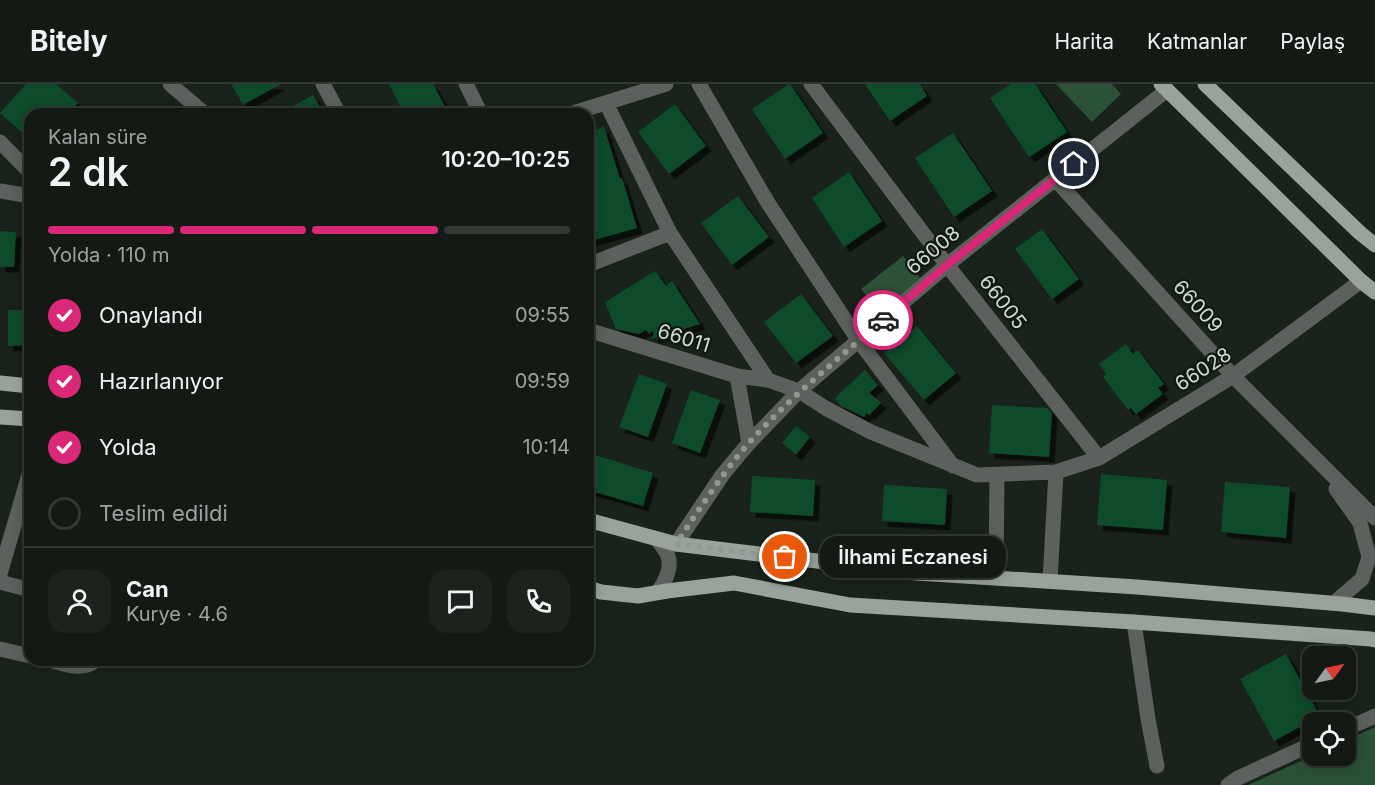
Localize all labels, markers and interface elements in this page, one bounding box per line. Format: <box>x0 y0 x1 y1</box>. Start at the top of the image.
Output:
text: Bitely <box>30 24 108 58</box>
text: Harita <box>1055 29 1114 54</box>
text: Katmanlar <box>1147 29 1247 54</box>
text: Paylaş <box>1280 29 1345 54</box>
text: Kalan süre <box>48 125 147 149</box>
pin <box>1048 138 1099 189</box>
text: 10:20–10:25 <box>442 146 570 172</box>
icon: home <box>1057 147 1090 180</box>
text: 2 dk <box>48 148 129 195</box>
street label: 66008 <box>901 221 965 279</box>
text: Yolda · 110 m <box>48 243 169 267</box>
street label: 66005 <box>974 270 1032 334</box>
street label: 66009 <box>1168 275 1228 337</box>
courier <box>853 290 913 350</box>
icon: check <box>48 299 81 332</box>
text: Onaylandı <box>99 302 203 328</box>
text: 09:55 <box>515 303 570 327</box>
icon: car <box>867 304 900 337</box>
street label: 66011 <box>655 319 713 357</box>
street label: 66028 <box>1170 342 1236 396</box>
icon: check <box>48 365 81 398</box>
text: Hazırlanıyor <box>99 368 223 394</box>
text: 09:59 <box>515 369 570 393</box>
icon: check <box>48 431 81 464</box>
text: Yolda <box>99 434 157 460</box>
text: 10:14 <box>522 435 570 459</box>
text: Teslim edildi <box>99 500 228 526</box>
pin <box>759 531 810 582</box>
callout: İlhami Eczanesi <box>821 536 1007 578</box>
icon: bag <box>768 540 801 573</box>
text: İlhami Eczanesi <box>838 545 988 569</box>
button: person <box>48 570 111 633</box>
button: chat <box>429 570 492 633</box>
button: phone <box>507 570 570 633</box>
text: Can <box>126 576 169 602</box>
text: Kurye · 4.6 <box>126 602 228 626</box>
north arrow <box>1302 646 1356 700</box>
map controls <box>1302 646 1356 766</box>
button: locate <box>1302 712 1356 766</box>

